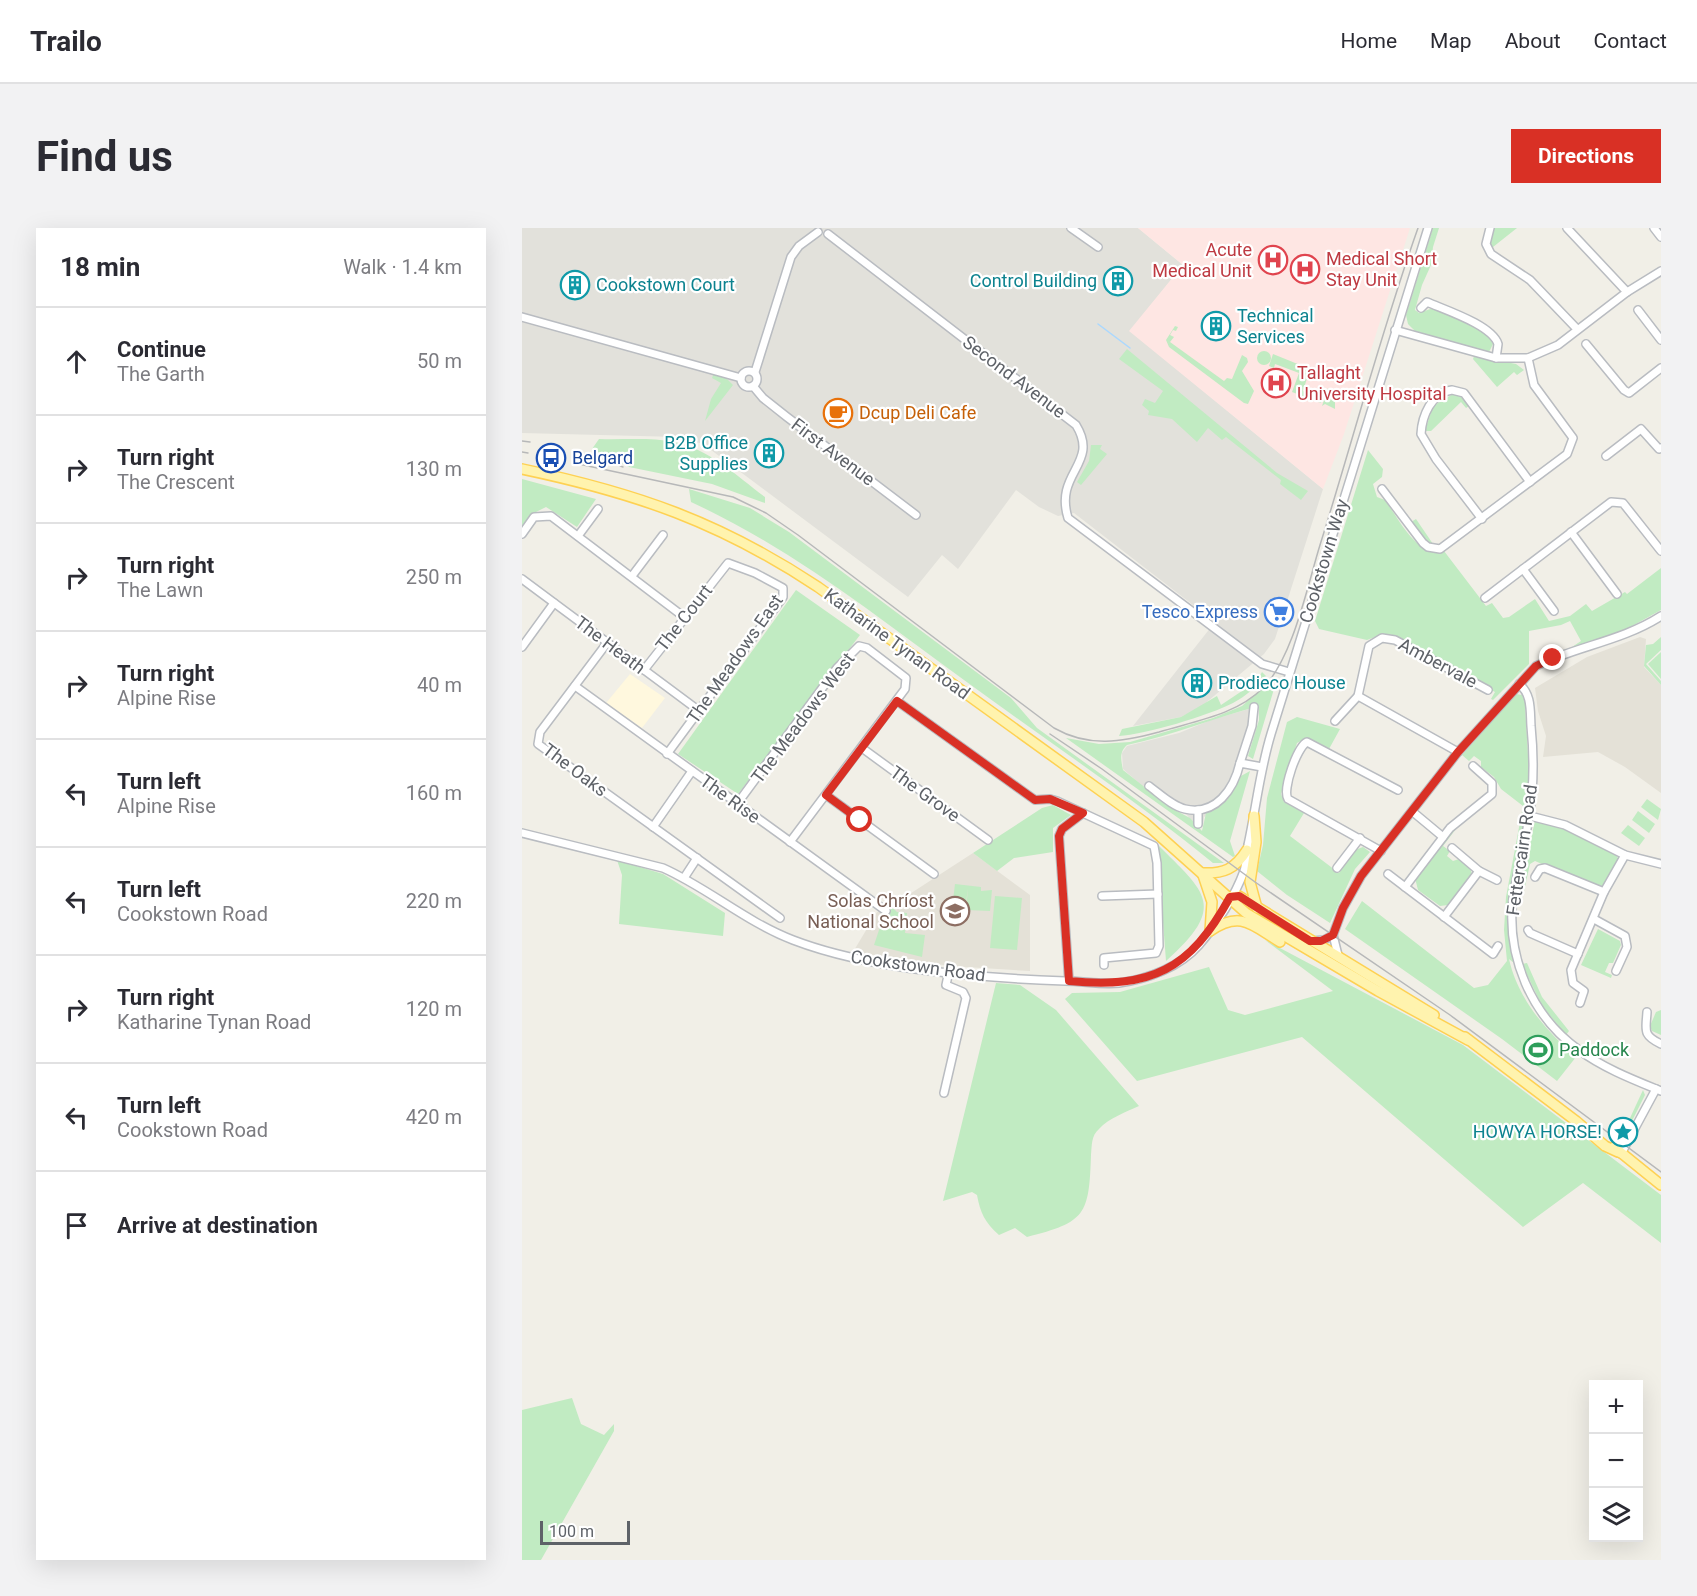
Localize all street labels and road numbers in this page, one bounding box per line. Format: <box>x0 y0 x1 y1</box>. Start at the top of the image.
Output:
street label: Second Avenue <box>959 331 1070 422</box>
street label: First Avenue <box>787 413 879 490</box>
street label: Cookstown Way <box>1295 496 1352 625</box>
street label: The Court <box>651 580 716 655</box>
street label: Katharine Tynan Road <box>820 584 974 703</box>
street label: The Meadows East <box>682 590 787 727</box>
street label: The Heath <box>571 611 650 678</box>
street label: Ambervale <box>1395 633 1481 692</box>
street label: The Meadows West <box>747 648 859 787</box>
street label: The Oaks <box>539 739 612 801</box>
street label: The Grove <box>886 761 964 826</box>
street label: The Rise <box>696 770 764 827</box>
street label: Fettercairn Road <box>1502 783 1541 917</box>
street label: Cookstown Road <box>849 946 987 985</box>

